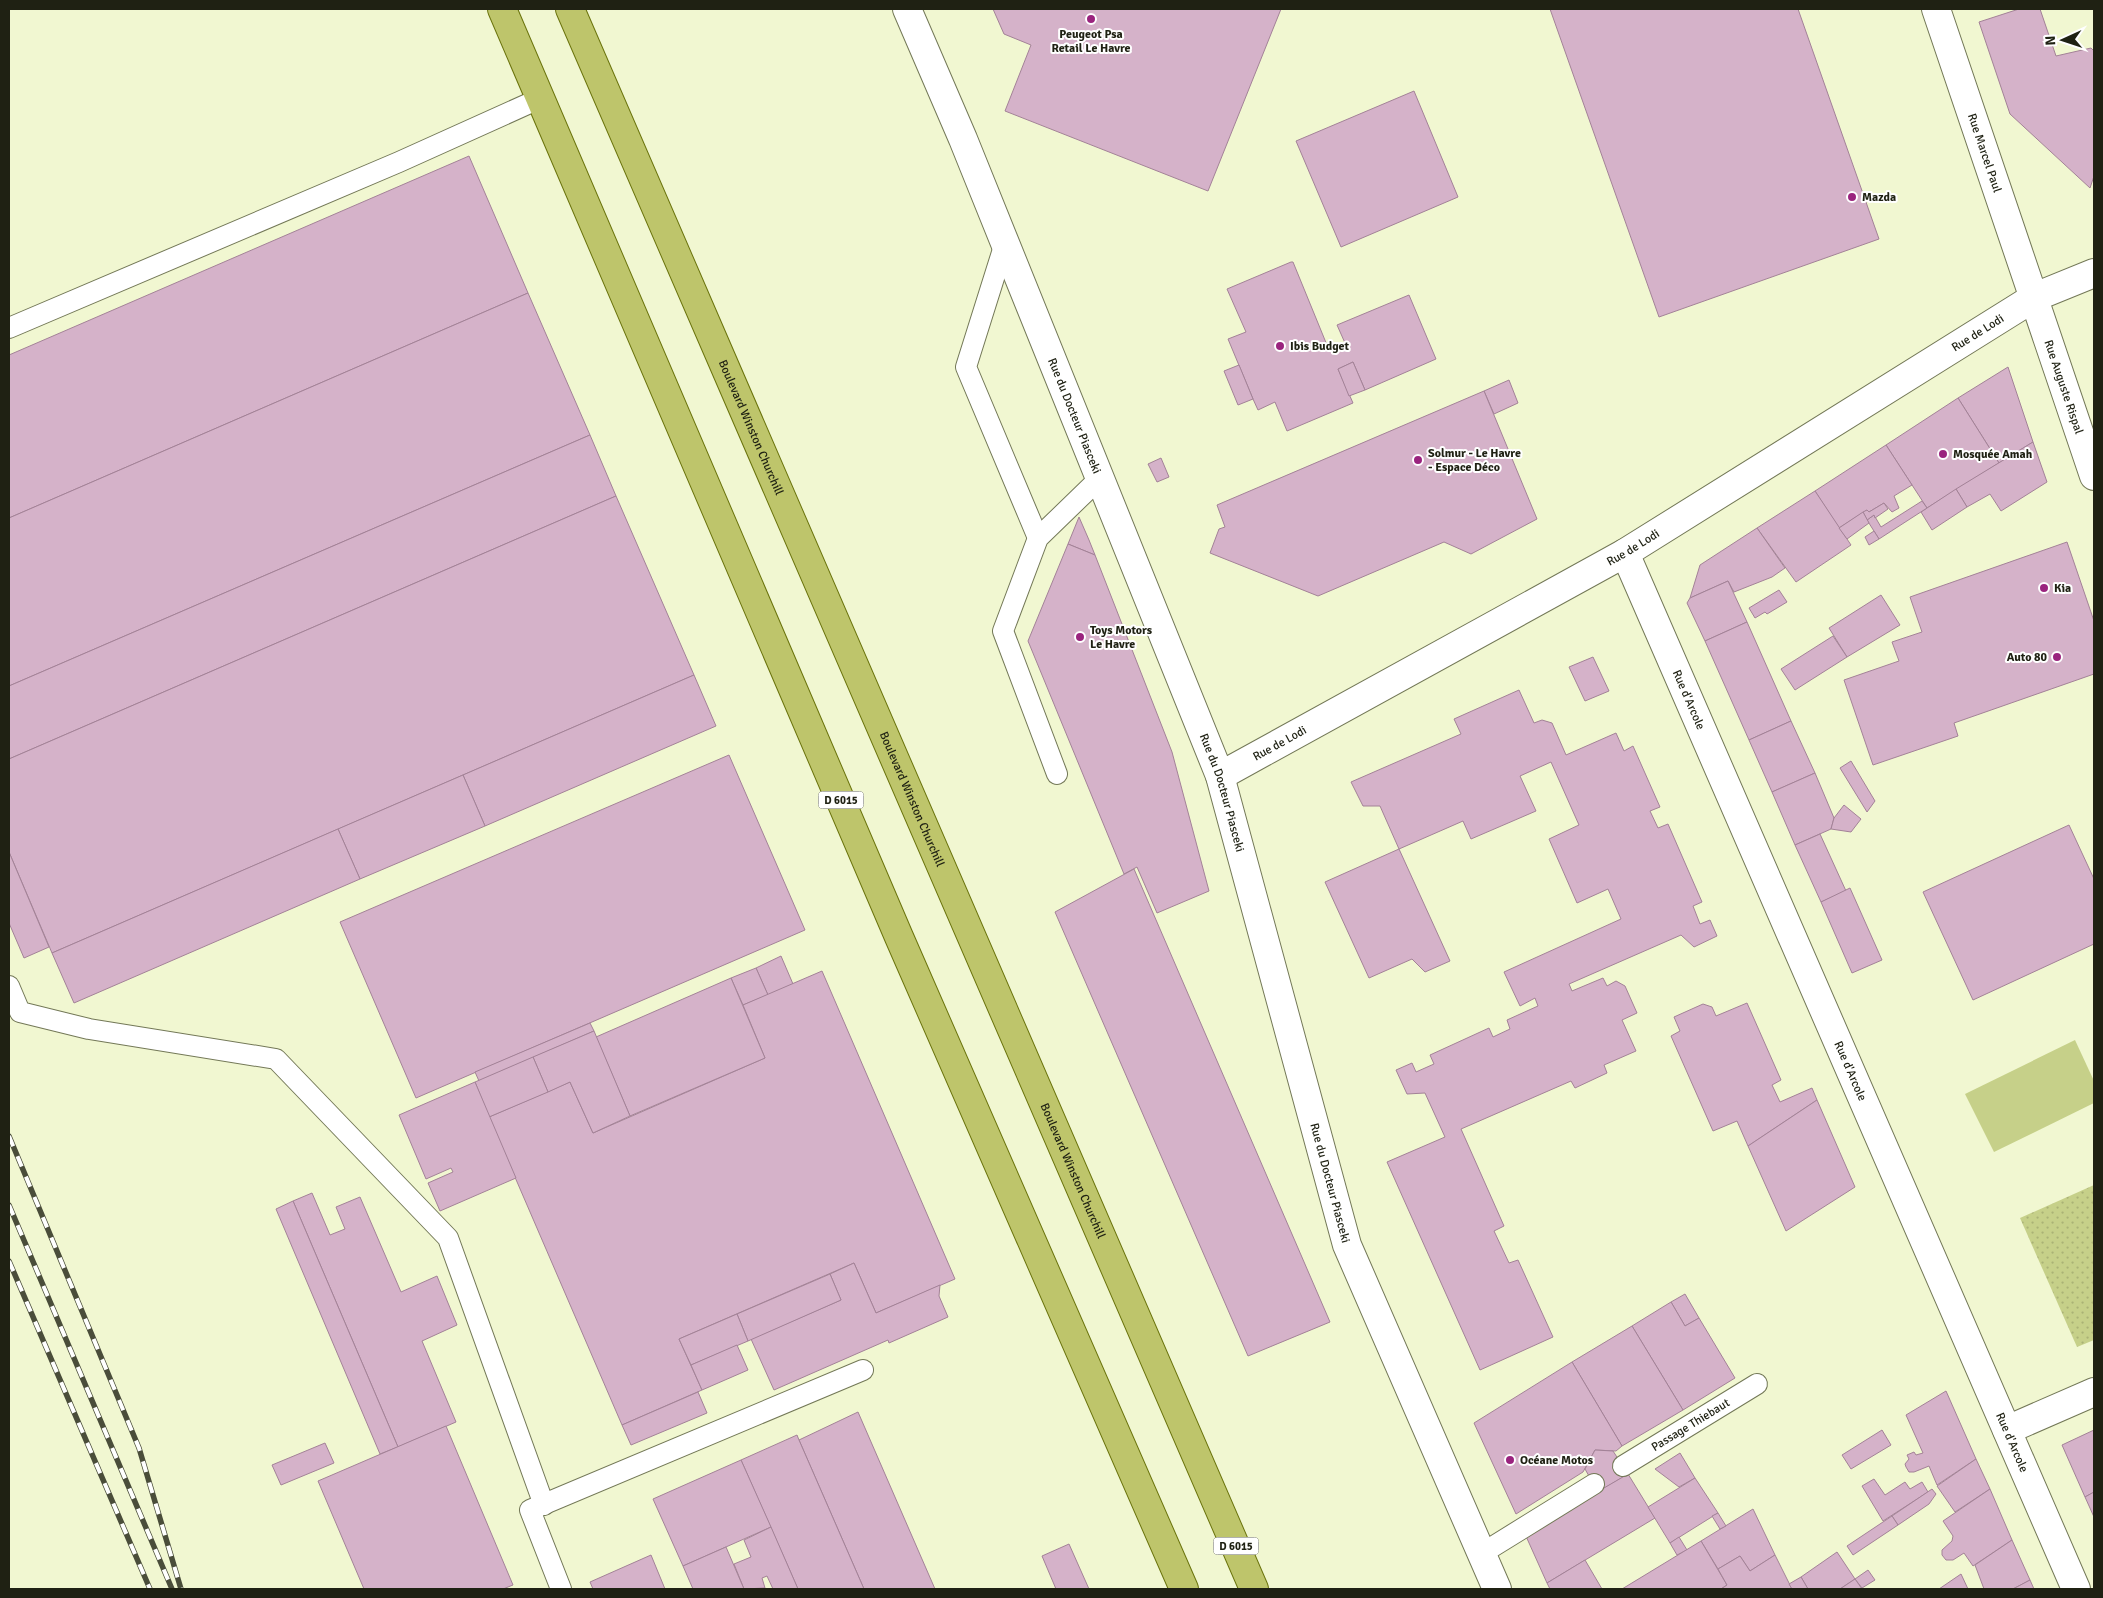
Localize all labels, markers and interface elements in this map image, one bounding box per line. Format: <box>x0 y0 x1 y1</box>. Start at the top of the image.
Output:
marker: Peugeot Psa Retail Le Havre <box>1085 13 1097 25</box>
north arrow <box>2038 15 2088 65</box>
place label: Peugeot Psa Retail Le Havre <box>1051 27 1131 56</box>
text: N <box>2042 35 2059 46</box>
street label: Rue Marcel Paul <box>1964 112 2005 195</box>
place label: Mazda <box>1862 190 1896 205</box>
marker: Mazda <box>1846 191 1858 203</box>
street label: Rue de Lodi <box>1949 311 2007 355</box>
street label: Rue Auguste Rispal <box>2040 338 2086 437</box>
place label: Ibis Budget <box>1290 339 1350 354</box>
marker: Ibis Budget <box>1274 340 1286 352</box>
street label: Rue du Docteur Piasceki <box>1044 356 1104 476</box>
street label: Boulevard Winston Churchill <box>715 358 787 498</box>
place label: Solmur - Le Havre - Espace Déco <box>1428 446 1521 475</box>
place label: Mosquée Amah <box>1953 447 2033 462</box>
marker: Mosquée Amah <box>1937 448 1949 460</box>
marker: Solmur - Le Havre - Espace Déco <box>1412 454 1424 466</box>
street label: Rue de Lodi <box>1604 526 1662 570</box>
place label: Kia <box>2054 581 2071 596</box>
marker: Kia <box>2038 582 2050 594</box>
place label: Toys Motors Le Havre <box>1090 623 1153 652</box>
marker: Toys Motors Le Havre <box>1074 631 1086 643</box>
place label: Auto 80 <box>2007 650 2048 665</box>
marker: Auto 80 <box>2051 651 2063 663</box>
street label: Rue d'Arcole <box>1669 668 1708 732</box>
street label: Rue de Lodi <box>1250 723 1309 764</box>
street label: Boulevard Winston Churchill <box>876 729 948 870</box>
street label: Rue du Docteur Piasceki <box>1196 731 1247 854</box>
road number: D 6015 <box>818 792 864 808</box>
street label: Rue d'Arcole <box>1830 1039 1870 1103</box>
street label: Boulevard Winston Churchill <box>1037 1101 1109 1241</box>
street label: Rue du Docteur Piasceki <box>1306 1121 1353 1245</box>
street label: Passage Thiebaut <box>1649 1396 1733 1455</box>
street label: Rue d'Arcole <box>1992 1410 2031 1475</box>
place label: Océane Motos <box>1520 1453 1594 1468</box>
marker: Océane Motos <box>1504 1454 1516 1466</box>
road number: D 6015 <box>1214 1538 1258 1554</box>

